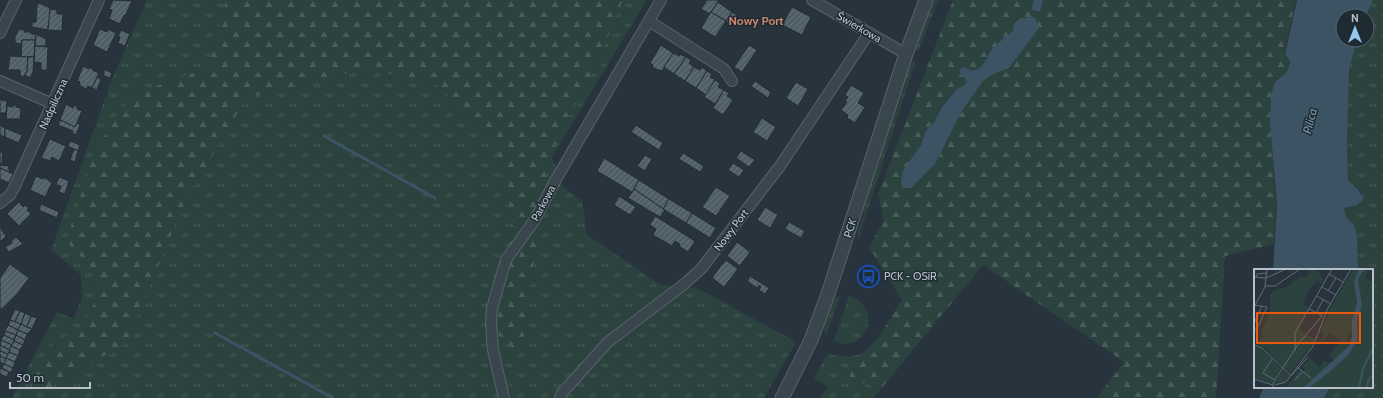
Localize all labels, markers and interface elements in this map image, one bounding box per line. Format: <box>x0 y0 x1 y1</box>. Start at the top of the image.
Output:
north arrow <box>1335 8 1375 48</box>
street label: Świerkowa <box>834 9 885 46</box>
text: N <box>1351 11 1359 25</box>
district label: Nowy Port <box>729 13 783 28</box>
street label: Nadpiliczna <box>36 76 71 132</box>
water label: Pilica <box>1299 107 1320 135</box>
street label: Parkowa <box>528 182 559 223</box>
street label: Nowy Port <box>711 206 751 254</box>
street label: PCK <box>840 216 860 239</box>
bus stop icon: PCK - OSiR <box>856 263 882 289</box>
place label: PCK - OSiR <box>884 269 937 283</box>
inset map <box>1254 269 1373 388</box>
scale bar <box>10 364 90 390</box>
text: 50 m <box>16 370 44 385</box>

